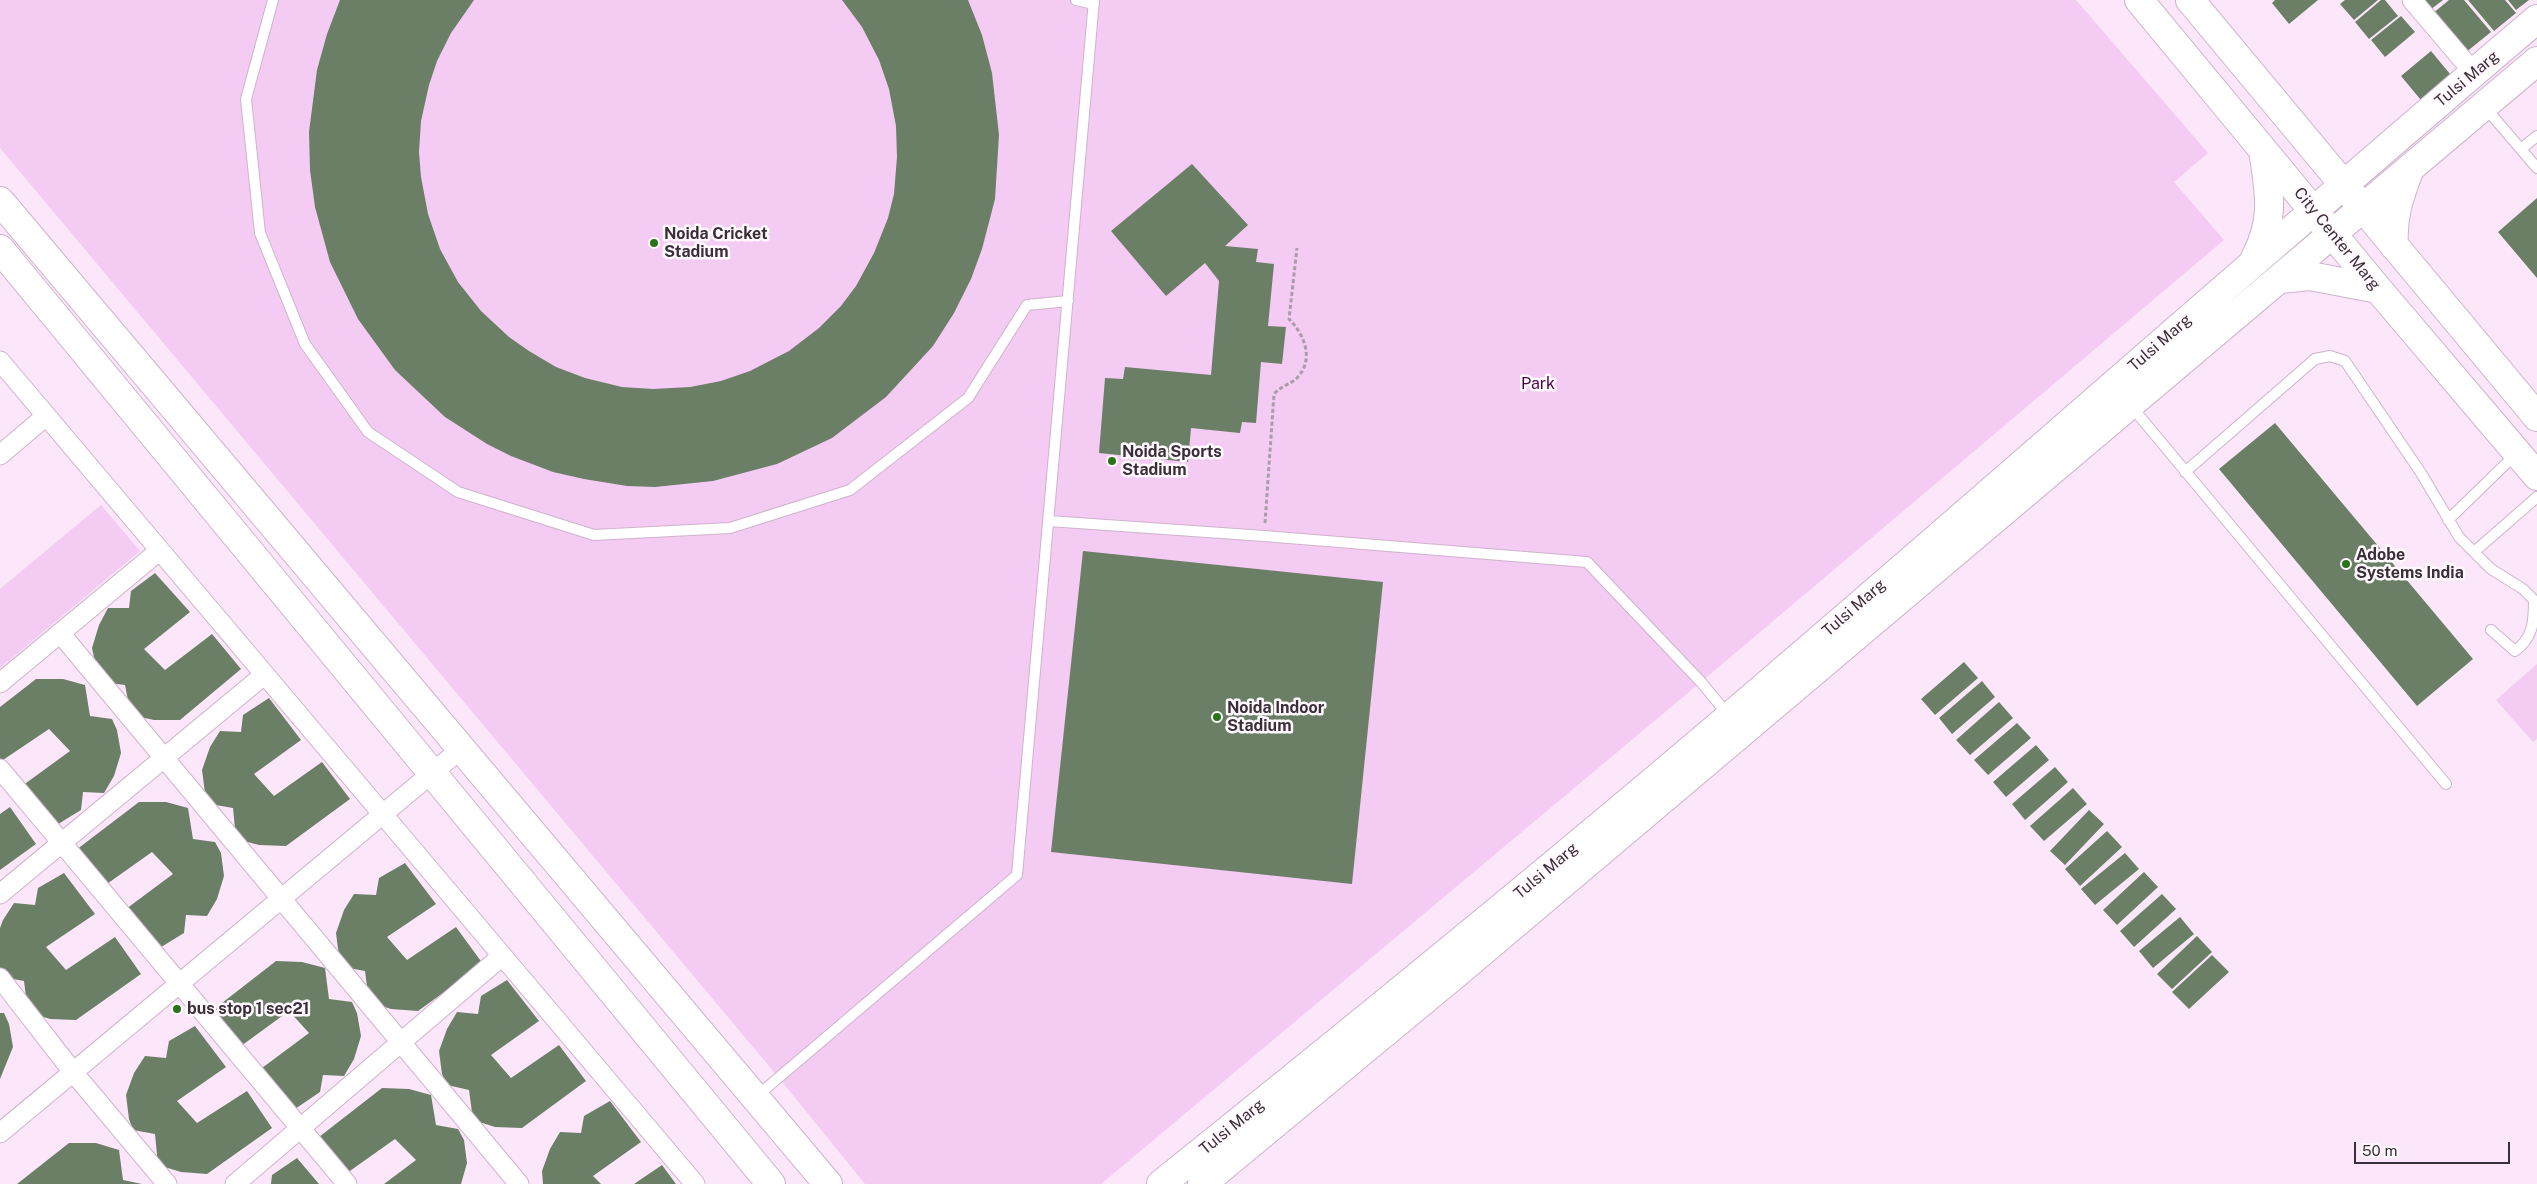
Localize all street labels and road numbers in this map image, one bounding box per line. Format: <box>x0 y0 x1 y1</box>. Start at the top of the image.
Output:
street label: Tulsi Marg <box>2431 47 2503 111</box>
street label: City Center Marg <box>2290 184 2384 294</box>
street label: Tulsi Marg <box>2124 310 2196 376</box>
street label: Tulsi Marg <box>1818 575 1890 641</box>
street label: Tulsi Marg <box>1510 839 1582 903</box>
street label: Tulsi Marg <box>1196 1095 1268 1159</box>

